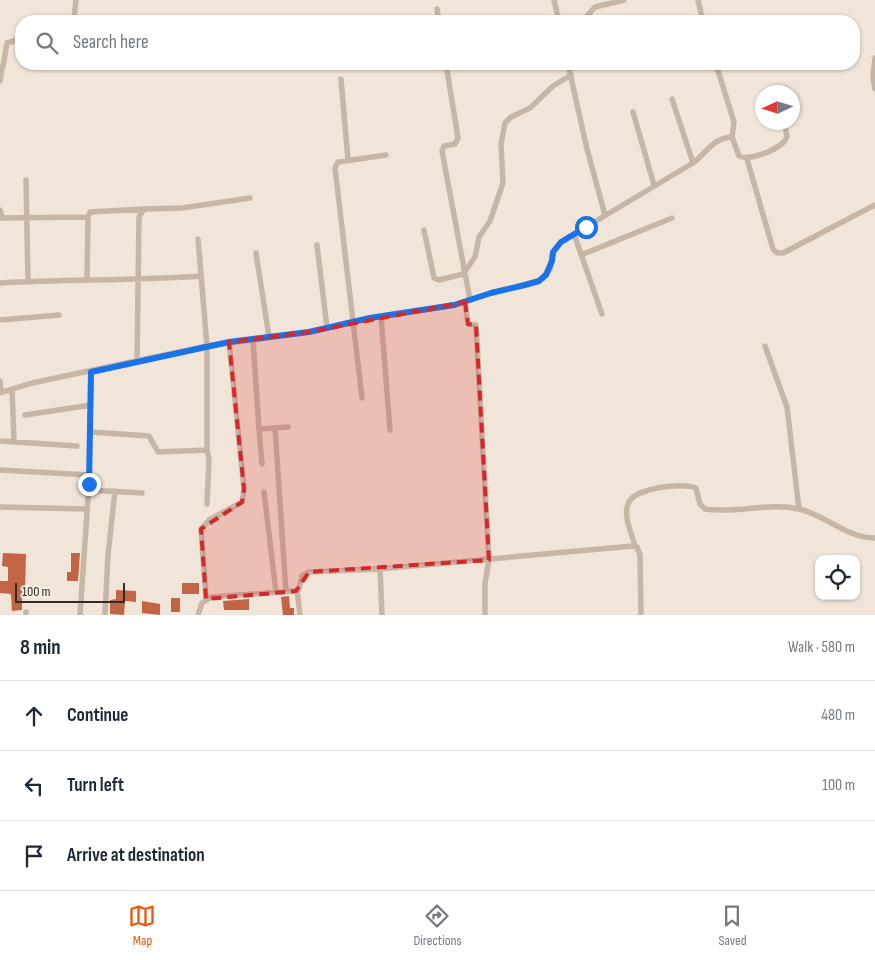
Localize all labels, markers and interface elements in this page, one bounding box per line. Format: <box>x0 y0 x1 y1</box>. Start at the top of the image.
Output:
search box <box>15 15 860 70</box>
icon: search <box>33 29 61 57</box>
text: Search here <box>73 31 149 54</box>
north arrow <box>755 85 800 130</box>
route start <box>575 216 598 239</box>
route end <box>78 473 101 496</box>
map controls <box>815 555 860 600</box>
button: locate <box>815 555 860 600</box>
scale bar <box>15 580 125 603</box>
text: 100 m <box>22 583 51 600</box>
text: 8 min <box>20 635 61 660</box>
text: Walk · 580 m <box>788 638 855 657</box>
icon: ahead <box>20 702 48 730</box>
text: Continue <box>67 704 128 727</box>
text: 480 m <box>821 706 855 725</box>
icon: left <box>20 772 48 800</box>
text: Turn left <box>67 774 124 797</box>
text: 100 m <box>822 776 855 795</box>
icon: arrive <box>20 842 48 870</box>
text: Arrive at destination <box>67 844 205 867</box>
tab: Map <box>128 902 156 949</box>
tab: Directions <box>413 902 462 949</box>
tab: Saved <box>718 902 747 949</box>

